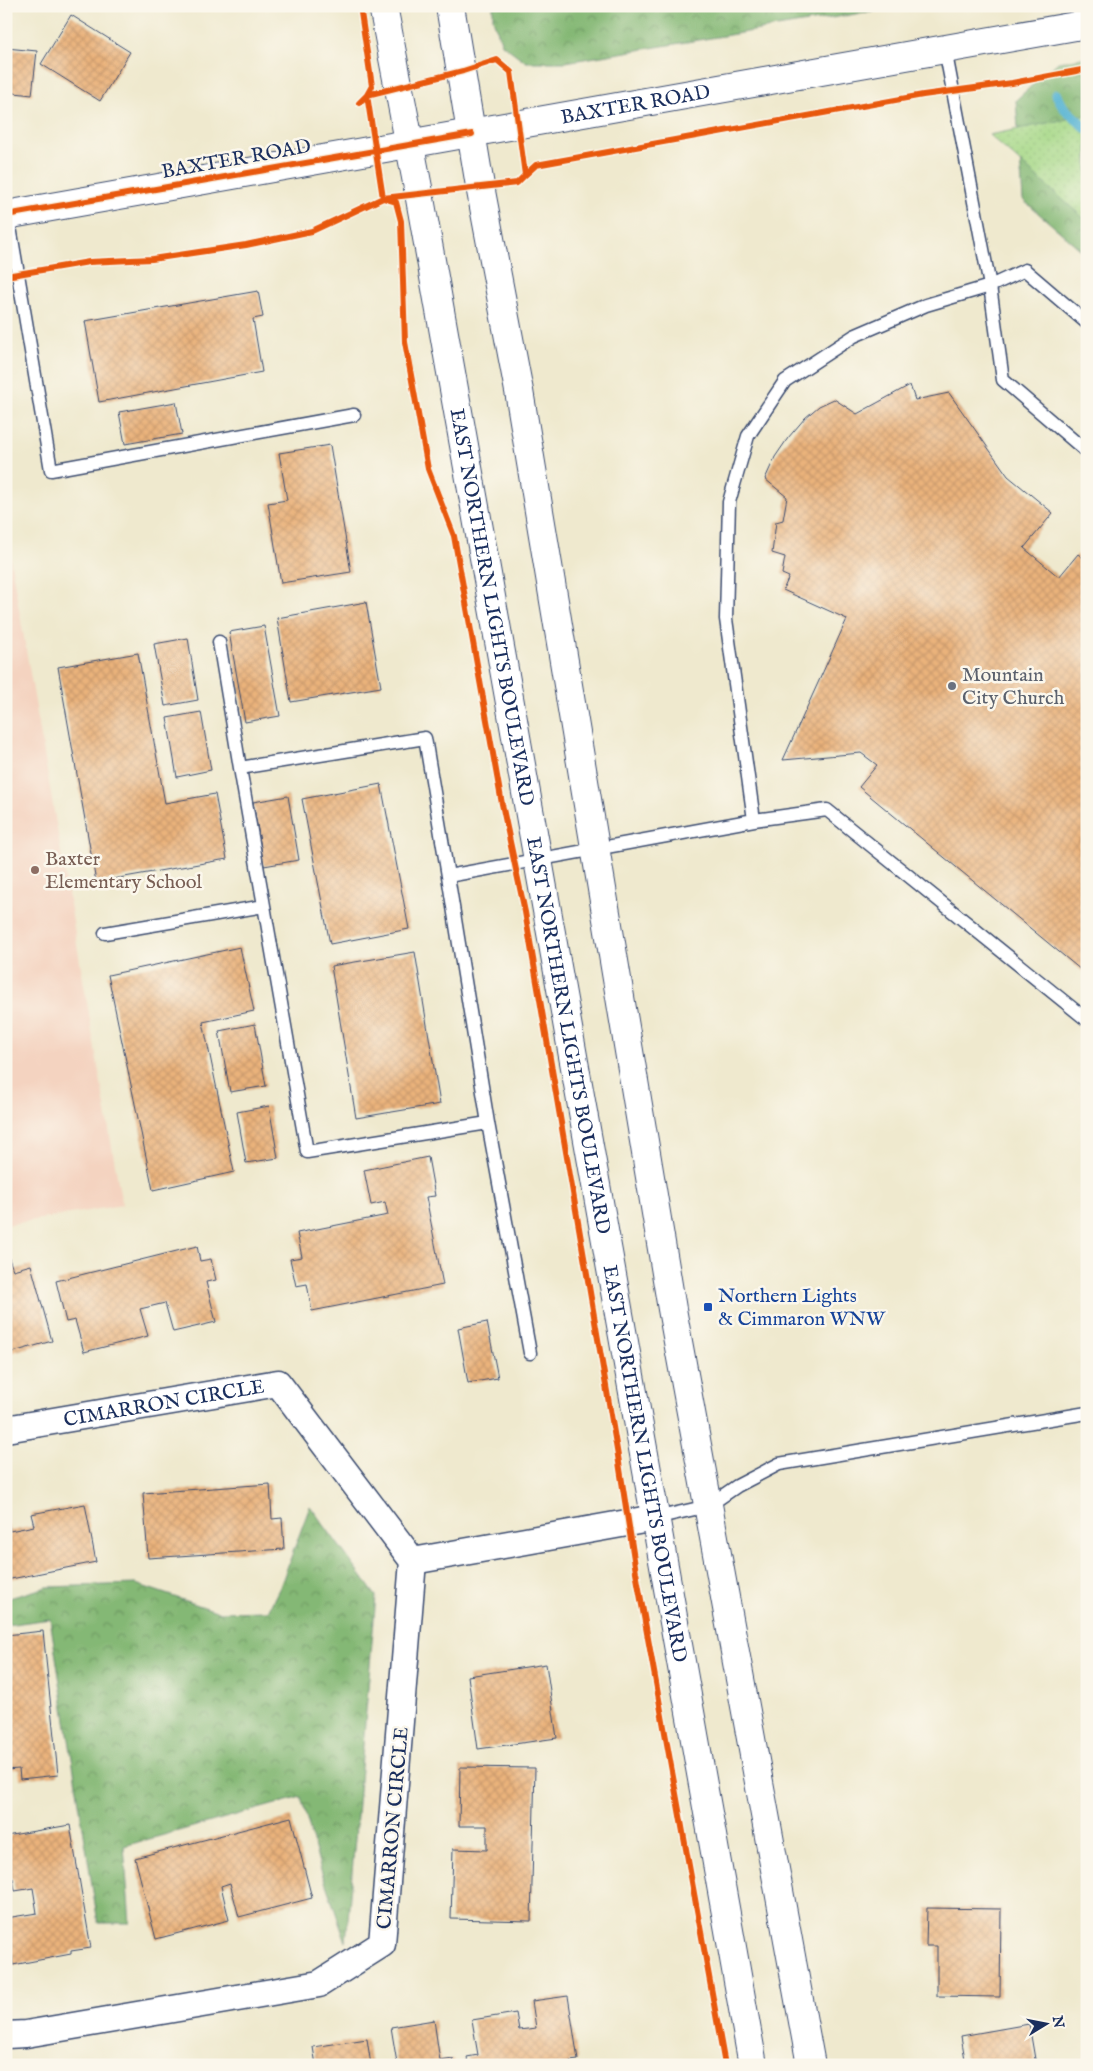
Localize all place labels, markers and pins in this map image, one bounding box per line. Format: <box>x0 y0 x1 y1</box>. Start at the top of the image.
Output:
place label: Mountain City Church <box>962 663 1065 711</box>
marker: Mountain City Church <box>946 680 958 692</box>
place label: Baxter Elementary School <box>45 847 203 895</box>
marker: Baxter Elementary School <box>29 864 41 876</box>
place label: Northern Lights & Cimmaron WNW <box>718 1284 886 1332</box>
marker: Northern Lights & Cimmaron WNW <box>702 1301 714 1313</box>

